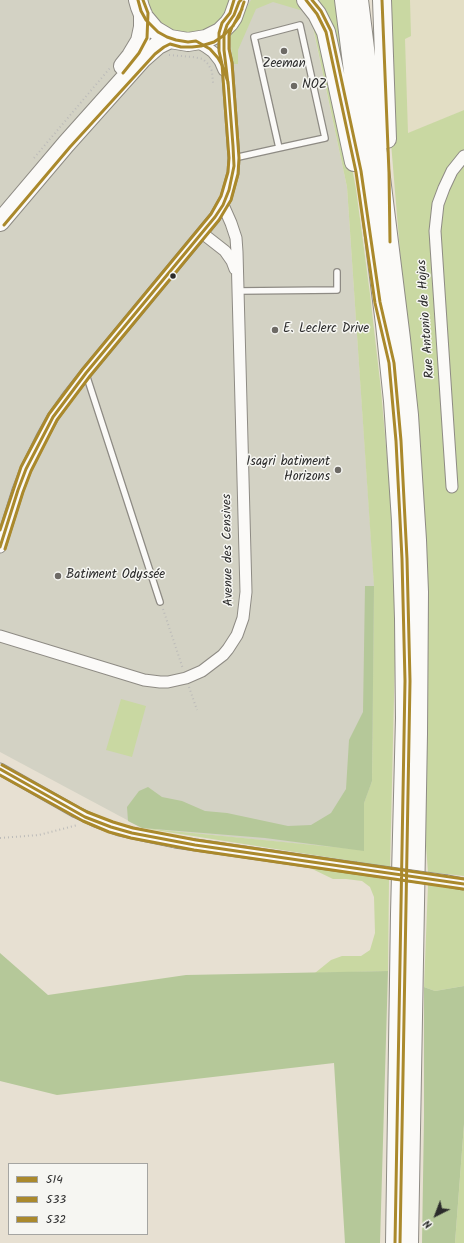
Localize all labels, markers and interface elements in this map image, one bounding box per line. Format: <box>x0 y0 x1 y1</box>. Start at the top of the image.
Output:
marker: Zeeman <box>279 46 289 56</box>
place label: Zeeman <box>262 57 306 73</box>
place label: NOZ <box>302 78 327 94</box>
marker: NOZ <box>289 81 299 91</box>
street label: Rue Antonio de Hojas <box>415 259 439 379</box>
unlabelled marker <box>168 271 178 281</box>
place label: E. Leclerc Drive <box>283 322 369 338</box>
marker: E. Leclerc Drive <box>270 325 280 335</box>
place label: Isagri batiment Horizons <box>246 455 330 486</box>
marker: Isagri batiment Horizons <box>333 465 343 475</box>
street label: Avenue des Censives <box>220 494 238 606</box>
place label: Batiment Odyssée <box>66 568 165 584</box>
marker: Batiment Odyssée <box>53 571 63 581</box>
legend <box>8 1163 148 1235</box>
text: 514 <box>46 1170 63 1189</box>
text: 533 <box>46 1190 66 1209</box>
north arrow <box>416 1195 456 1235</box>
text: 532 <box>46 1210 66 1229</box>
text: N <box>419 1215 437 1233</box>

